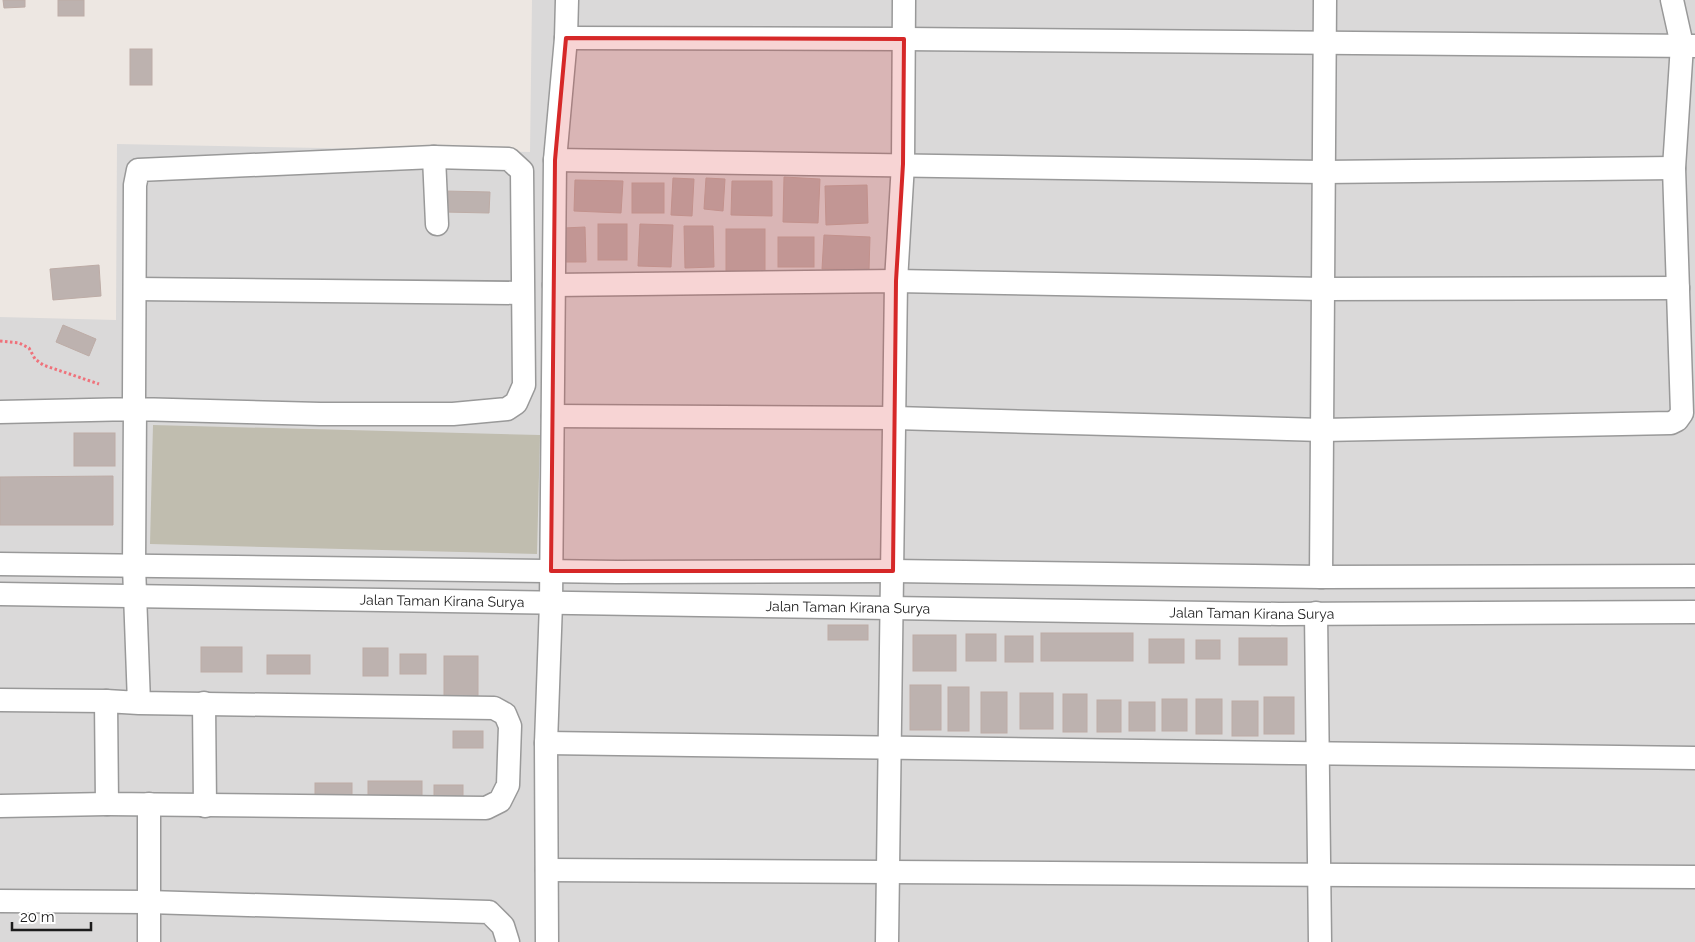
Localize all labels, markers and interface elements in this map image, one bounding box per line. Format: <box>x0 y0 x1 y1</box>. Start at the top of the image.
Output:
street label: Jalan Taman Kirana Surya <box>359 592 524 610</box>
street label: Jalan Taman Kirana Surya <box>765 598 930 617</box>
street label: Jalan Taman Kirana Surya <box>1169 604 1334 622</box>
scale bar <box>12 900 91 932</box>
text: 20 m <box>20 908 55 926</box>

